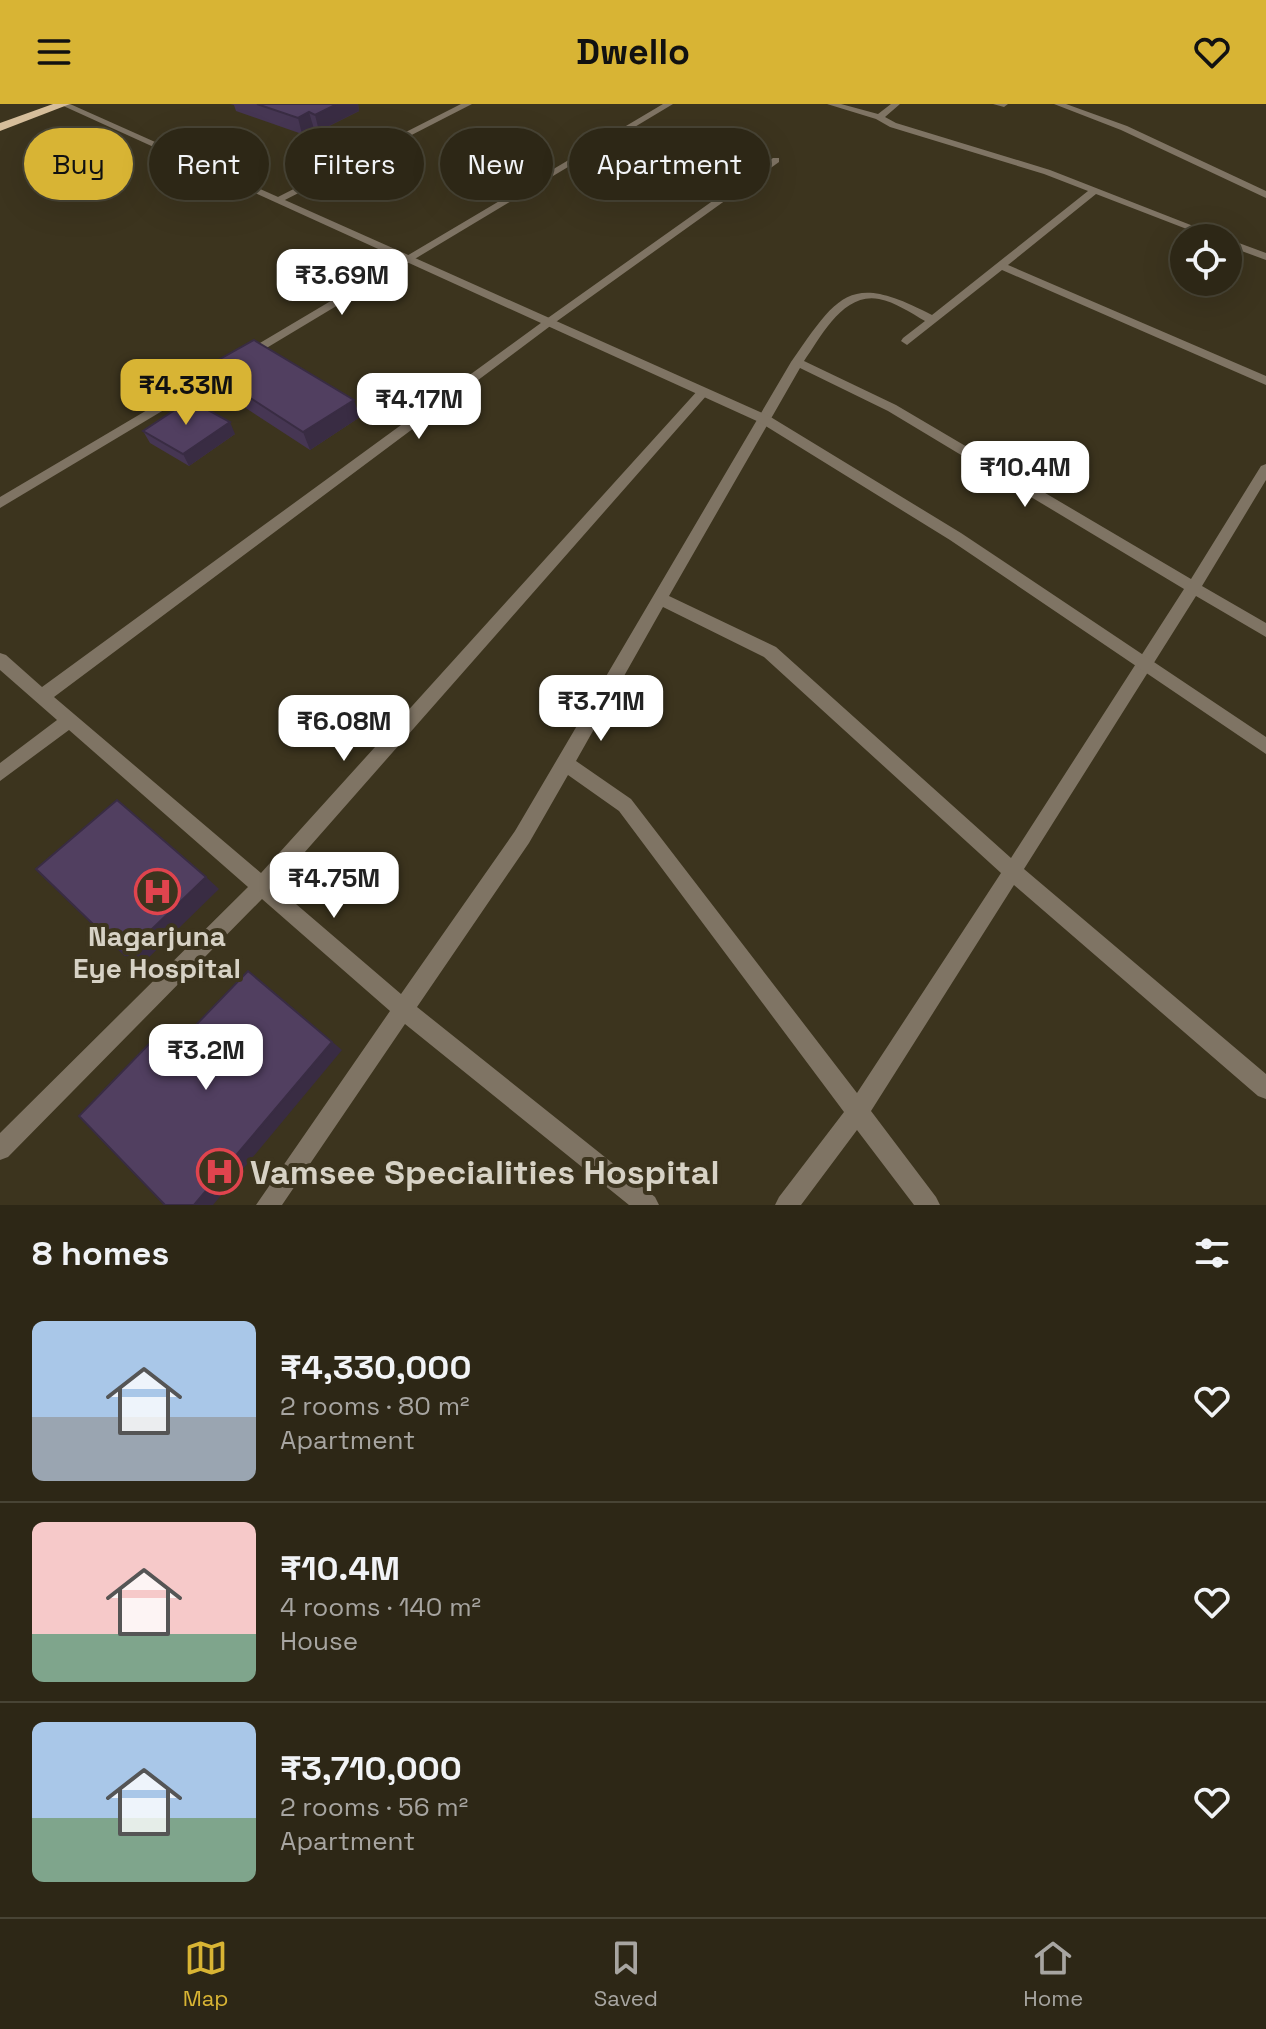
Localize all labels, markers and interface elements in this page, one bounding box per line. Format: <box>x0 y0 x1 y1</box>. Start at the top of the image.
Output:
text: Dwello <box>576 29 690 75</box>
icon: menu <box>32 30 76 74</box>
icon: heart <box>1190 30 1234 74</box>
chip: Buy <box>24 128 133 200</box>
chip: Rent <box>149 128 269 200</box>
chip: Filters <box>285 128 424 200</box>
chip: New <box>440 128 553 200</box>
chip: Apartment <box>569 128 770 200</box>
map controls <box>1170 224 1242 296</box>
button: locate <box>1170 224 1242 296</box>
pin: ₹3.69M <box>277 249 407 317</box>
text: ₹3.69M <box>295 258 389 292</box>
pin: ₹4.33M <box>121 359 251 427</box>
text: ₹4.33M <box>138 368 234 402</box>
pin: ₹4.17M <box>354 373 484 441</box>
text: ₹4.17M <box>375 382 463 416</box>
pin: ₹10.4M <box>960 441 1090 509</box>
text: ₹10.4M <box>979 450 1071 484</box>
pin: ₹3.71M <box>536 675 666 743</box>
text: ₹3.71M <box>557 684 645 718</box>
pin: ₹6.08M <box>279 695 409 763</box>
text: ₹6.08M <box>296 704 392 738</box>
pin: ₹4.75M <box>269 852 399 920</box>
text: ₹4.75M <box>288 861 380 895</box>
hospital icon: Nagarjuna Eye Hospital <box>133 867 181 915</box>
place label: Nagarjuna Eye Hospital <box>73 918 241 986</box>
pin: ₹3.2M <box>150 1024 262 1092</box>
text: ₹3.2M <box>167 1033 245 1067</box>
hospital icon: Vamsee Specialities Hospital <box>195 1148 243 1196</box>
place label: Vamsee Specialities Hospital <box>250 1151 719 1194</box>
icon: filters <box>1190 1231 1234 1275</box>
text: 8 homes <box>32 1232 169 1275</box>
text: ₹4,330,000 <box>280 1346 471 1389</box>
icon: home <box>96 1353 192 1449</box>
icon: heart <box>1190 1379 1234 1423</box>
text: 2 rooms · 80 m² <box>280 1389 470 1423</box>
text: Apartment <box>280 1423 415 1457</box>
text: ₹10.4M <box>280 1547 400 1590</box>
icon: home <box>96 1554 192 1650</box>
icon: heart <box>1190 1580 1234 1624</box>
text: 4 rooms · 140 m² <box>280 1590 481 1624</box>
text: House <box>280 1624 358 1658</box>
text: ₹3,710,000 <box>280 1747 462 1790</box>
icon: home <box>96 1754 192 1850</box>
icon: heart <box>1190 1780 1234 1824</box>
text: 2 rooms · 56 m² <box>280 1790 468 1824</box>
text: Apartment <box>280 1824 415 1858</box>
tab: Map <box>183 1936 229 2012</box>
tab: Saved <box>594 1936 658 2012</box>
tab: Home <box>1023 1936 1083 2012</box>

